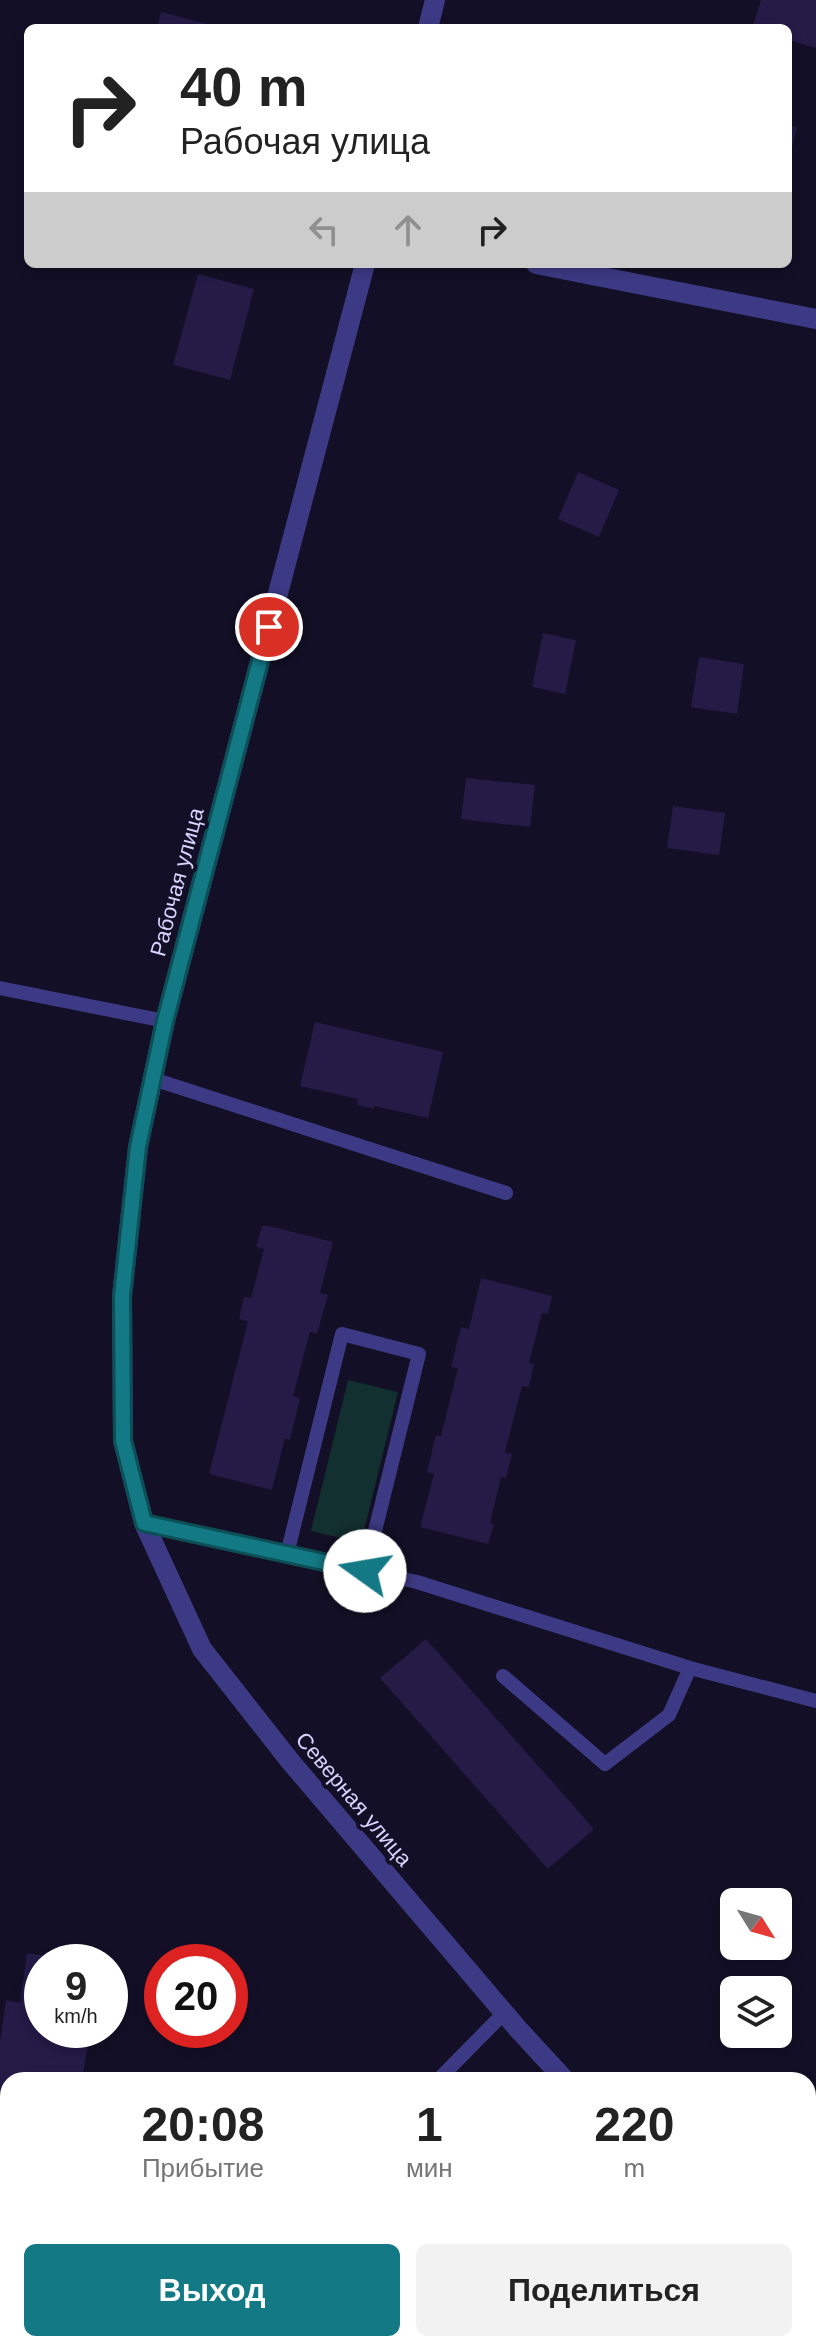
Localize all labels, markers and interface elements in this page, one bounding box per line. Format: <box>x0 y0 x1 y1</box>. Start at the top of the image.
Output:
text: 40 m <box>180 55 308 118</box>
icon: right <box>48 56 152 160</box>
text: Рабочая улица <box>180 121 430 162</box>
icon: left <box>302 208 346 252</box>
icon: ahead <box>386 208 430 252</box>
icon: right <box>470 208 514 252</box>
pin <box>235 593 303 661</box>
icon: arrive <box>247 605 291 649</box>
street label: Рабочая улица <box>145 804 209 959</box>
position arrow <box>323 1529 407 1613</box>
street label: Северная улица <box>291 1727 418 1872</box>
north arrow <box>720 1888 792 1960</box>
map controls <box>720 1888 792 2048</box>
speed limit sign: 20 <box>144 1944 248 2048</box>
text: 9 <box>65 1964 87 2008</box>
button: layers <box>720 1976 792 2048</box>
text: km/h <box>54 2005 98 2027</box>
text: 20:08 <box>142 2098 264 2151</box>
text: 1 <box>416 2098 443 2151</box>
text: 220 <box>594 2098 674 2151</box>
text: Прибытие <box>142 2153 264 2183</box>
text: мин <box>406 2153 453 2183</box>
text: m <box>624 2153 645 2183</box>
button: Выход <box>24 2244 400 2336</box>
button: Поделиться <box>416 2244 792 2336</box>

